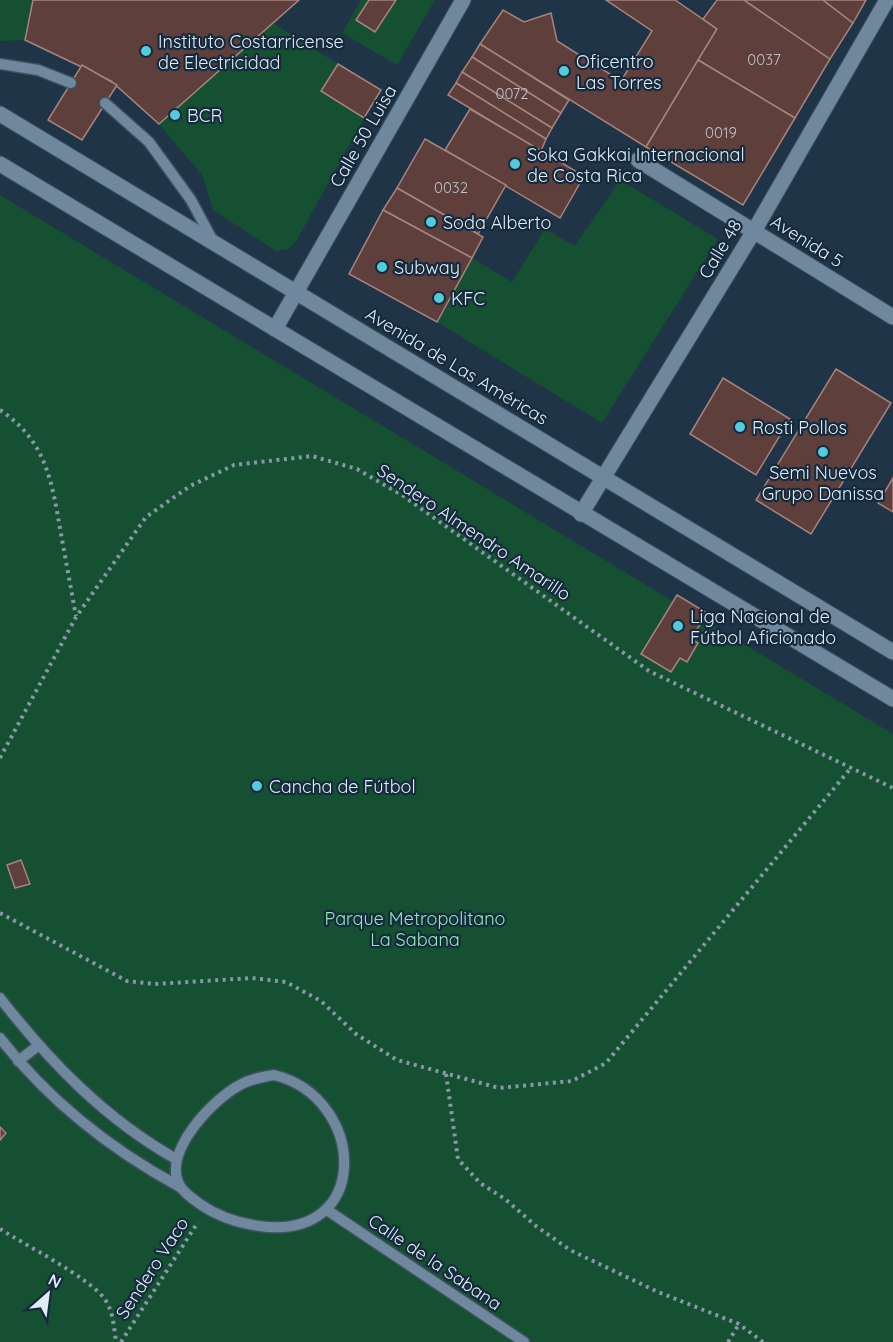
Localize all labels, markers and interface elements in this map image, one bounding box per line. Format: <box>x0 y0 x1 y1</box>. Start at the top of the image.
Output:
place label: Instituto Costarricense de Electricidad <box>158 30 344 74</box>
marker: Instituto Costarricense de Electricidad <box>139 44 153 58</box>
place label: Oficentro Las Torres <box>576 50 662 94</box>
house number: 0037 <box>747 50 781 69</box>
marker: Oficentro Las Torres <box>557 64 571 78</box>
street label: Calle 50 Luisa <box>324 81 402 191</box>
house number: 0072 <box>495 84 529 103</box>
place label: BCR <box>187 104 223 127</box>
marker: BCR <box>168 108 182 122</box>
house number: 0019 <box>705 123 737 142</box>
place label: Soka Gakkai Internacional de Costa Rica <box>527 143 745 187</box>
marker: Soka Gakkai Internacional de Costa Rica <box>508 157 522 171</box>
house number: 0032 <box>434 178 468 197</box>
street label: Avenida 5 <box>766 210 848 272</box>
place label: Soda Alberto <box>443 211 551 234</box>
marker: Soda Alberto <box>424 215 438 229</box>
street label: Calle 48 <box>693 215 747 283</box>
place label: Subway <box>394 256 460 279</box>
marker: Subway <box>375 260 389 274</box>
place label: KFC <box>451 287 485 310</box>
marker: KFC <box>432 291 446 305</box>
street label: Avenida de Las Américas <box>361 302 553 430</box>
place label: Rosti Pollos <box>752 416 847 439</box>
marker: Rosti Pollos <box>733 420 747 434</box>
marker: Semi Nuevos Grupo Danissa <box>816 445 830 459</box>
street label: Sendero Almendro Amarillo <box>373 458 575 606</box>
place label: Semi Nuevos Grupo Danissa <box>762 461 884 505</box>
place label: Liga Nacional de Fútbol Aficionado <box>690 605 836 649</box>
marker: Liga Nacional de Fútbol Aficionado <box>671 619 685 633</box>
place label: Cancha de Fútbol <box>269 775 416 798</box>
marker: Cancha de Fútbol <box>250 779 264 793</box>
park label: Parque Metropolitano La Sabana <box>325 907 505 951</box>
street label: Calle de la Sabana <box>364 1209 506 1315</box>
street label: Sendero Vaco <box>111 1213 193 1323</box>
north arrow <box>18 1264 78 1324</box>
text: N <box>45 1269 65 1292</box>

